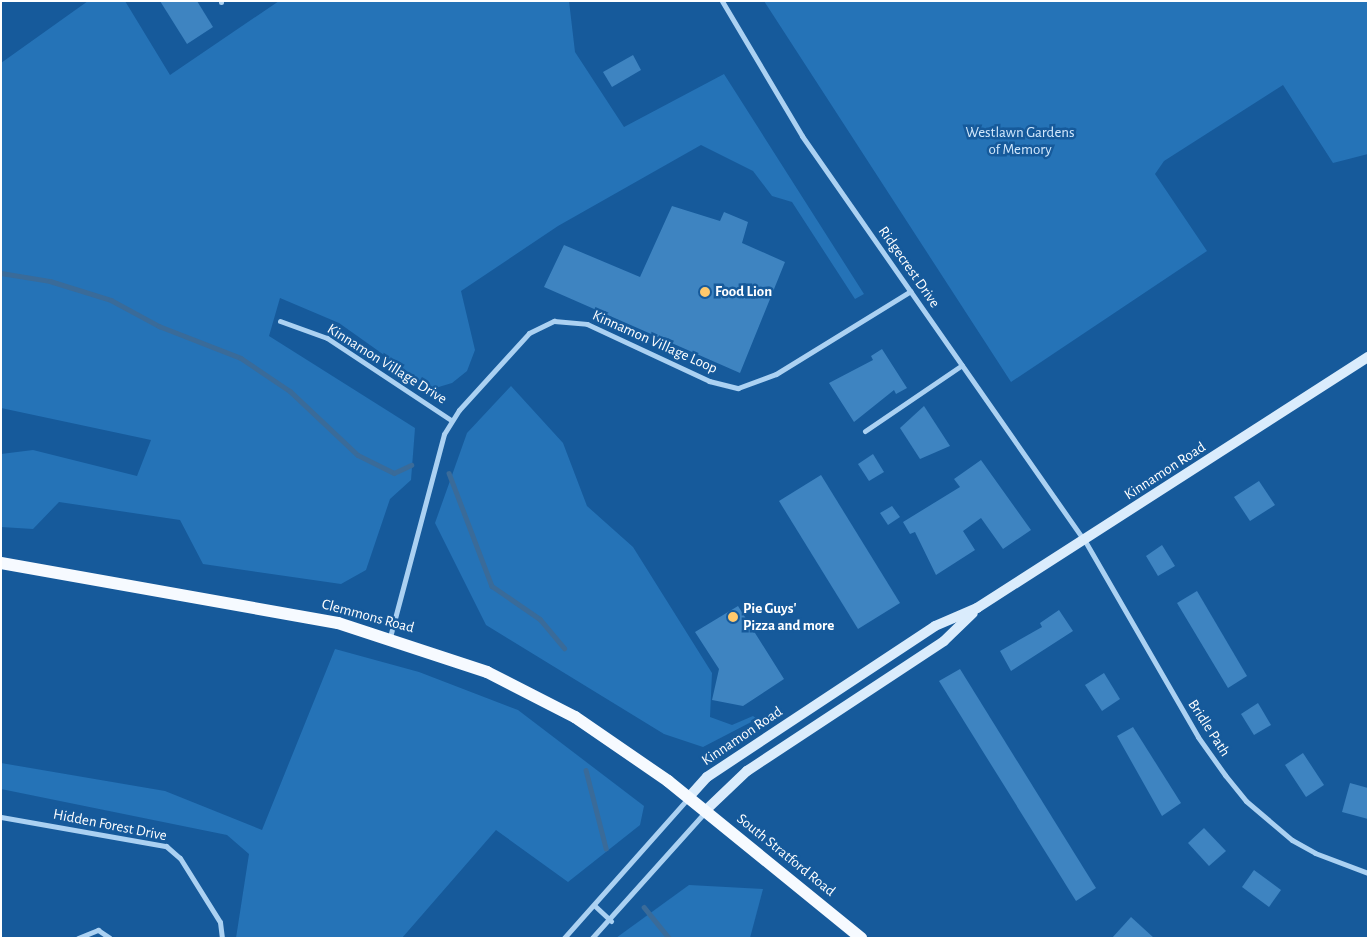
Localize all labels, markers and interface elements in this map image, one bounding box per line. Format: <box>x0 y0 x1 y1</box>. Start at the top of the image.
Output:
park label: Westlawn Gardens of Memory <box>965 123 1075 158</box>
street label: Ridgecrest Drive <box>874 223 944 311</box>
place label: Food Lion <box>715 283 772 301</box>
marker: Food Lion <box>699 286 711 298</box>
street label: Kinnamon Village Loop <box>590 306 720 378</box>
street label: Kinnamon Village Drive <box>324 320 450 408</box>
street label: Kinnamon Road <box>1121 438 1209 504</box>
street label: Clemmons Road <box>320 595 416 637</box>
place label: Pie Guys' Pizza and more <box>743 599 834 634</box>
marker: Pie Guys' Pizza and more <box>727 611 739 623</box>
street label: Bridle Path <box>1184 696 1234 760</box>
street label: Kinnamon Road <box>698 702 786 770</box>
street label: Hidden Forest Drive <box>52 805 168 845</box>
street label: South Stratford Road <box>733 810 839 900</box>

